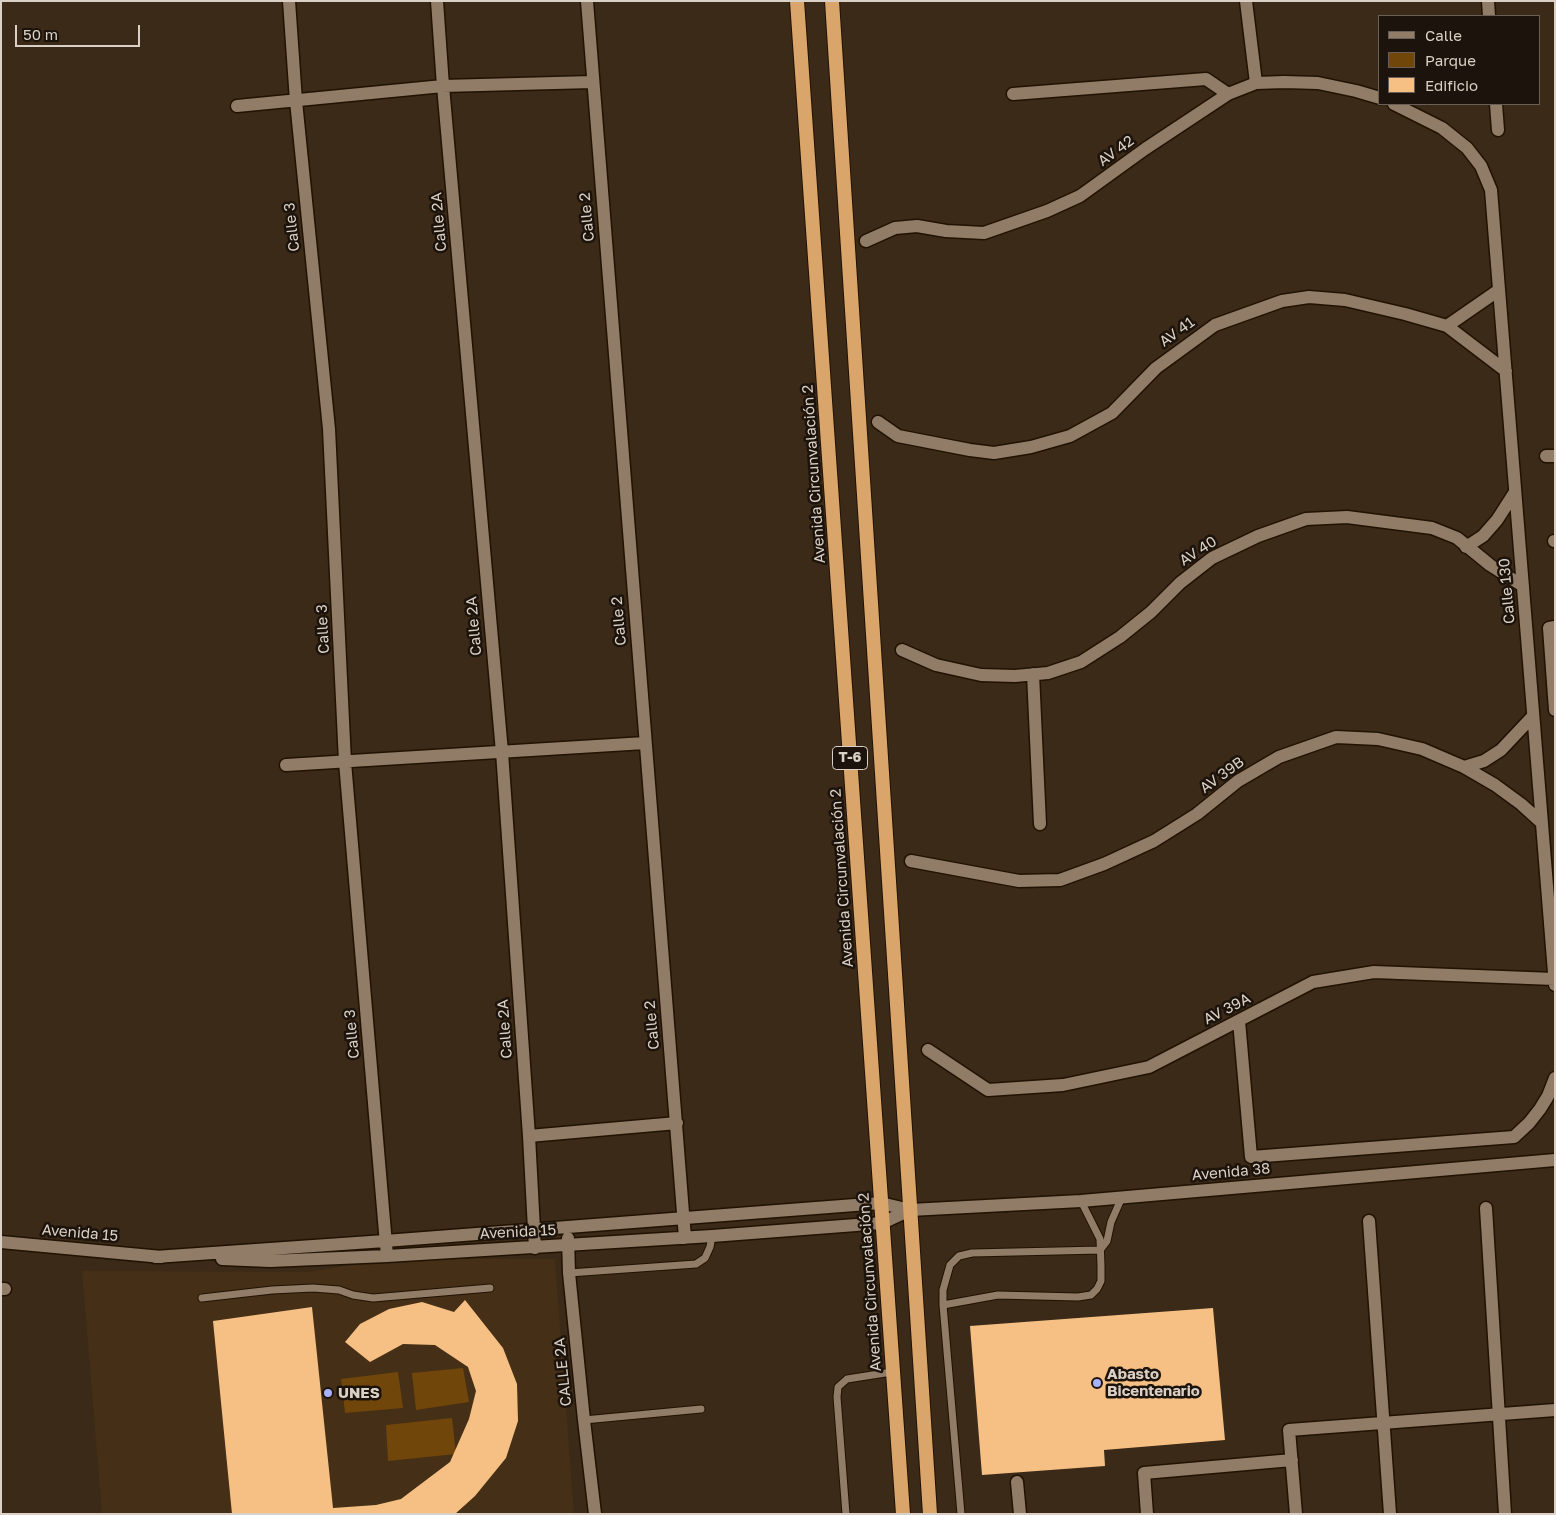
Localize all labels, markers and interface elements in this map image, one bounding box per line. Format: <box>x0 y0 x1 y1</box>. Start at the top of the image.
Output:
scale bar <box>18 15 142 47</box>
legend <box>1378 15 1541 105</box>
text: 50 m <box>23 25 58 43</box>
text: Calle <box>1425 26 1462 44</box>
text: Parque <box>1425 51 1476 69</box>
text: Edificio <box>1425 76 1478 94</box>
street label: AV 42 <box>1094 132 1138 170</box>
street label: Calle 2A <box>427 192 451 252</box>
street label: Calle 2 <box>576 192 598 242</box>
street label: Calle 3 <box>280 202 304 252</box>
street label: AV 41 <box>1156 313 1198 351</box>
street label: Avenida Circunvalación 2 <box>799 384 829 564</box>
street label: AV 40 <box>1176 532 1220 570</box>
street label: Calle 130 <box>1495 557 1519 625</box>
street label: Calle 2A <box>462 596 486 656</box>
street label: Calle 2 <box>608 596 630 646</box>
street label: Calle 3 <box>313 604 333 654</box>
road number: T-6 <box>832 746 868 770</box>
street label: AV 39B <box>1196 753 1248 797</box>
street label: Avenida Circunvalación 2 <box>827 788 857 968</box>
street label: AV 39A <box>1200 990 1254 1028</box>
street label: Calle 2A <box>494 999 516 1059</box>
street label: Calle 2 <box>641 1000 663 1050</box>
street label: Calle 3 <box>341 1009 363 1059</box>
street label: Avenida 38 <box>1191 1160 1271 1184</box>
street label: Avenida Circunvalación 2 <box>855 1192 885 1372</box>
street label: Avenida 15 <box>41 1221 119 1245</box>
street label: Avenida 15 <box>479 1221 557 1243</box>
street label: CALLE 2A <box>550 1337 576 1407</box>
place label: Abasto Bicentenario <box>1107 1365 1200 1400</box>
marker: Abasto Bicentenario <box>1091 1377 1103 1389</box>
place label: UNES <box>338 1384 380 1402</box>
marker: UNES <box>322 1387 334 1399</box>

